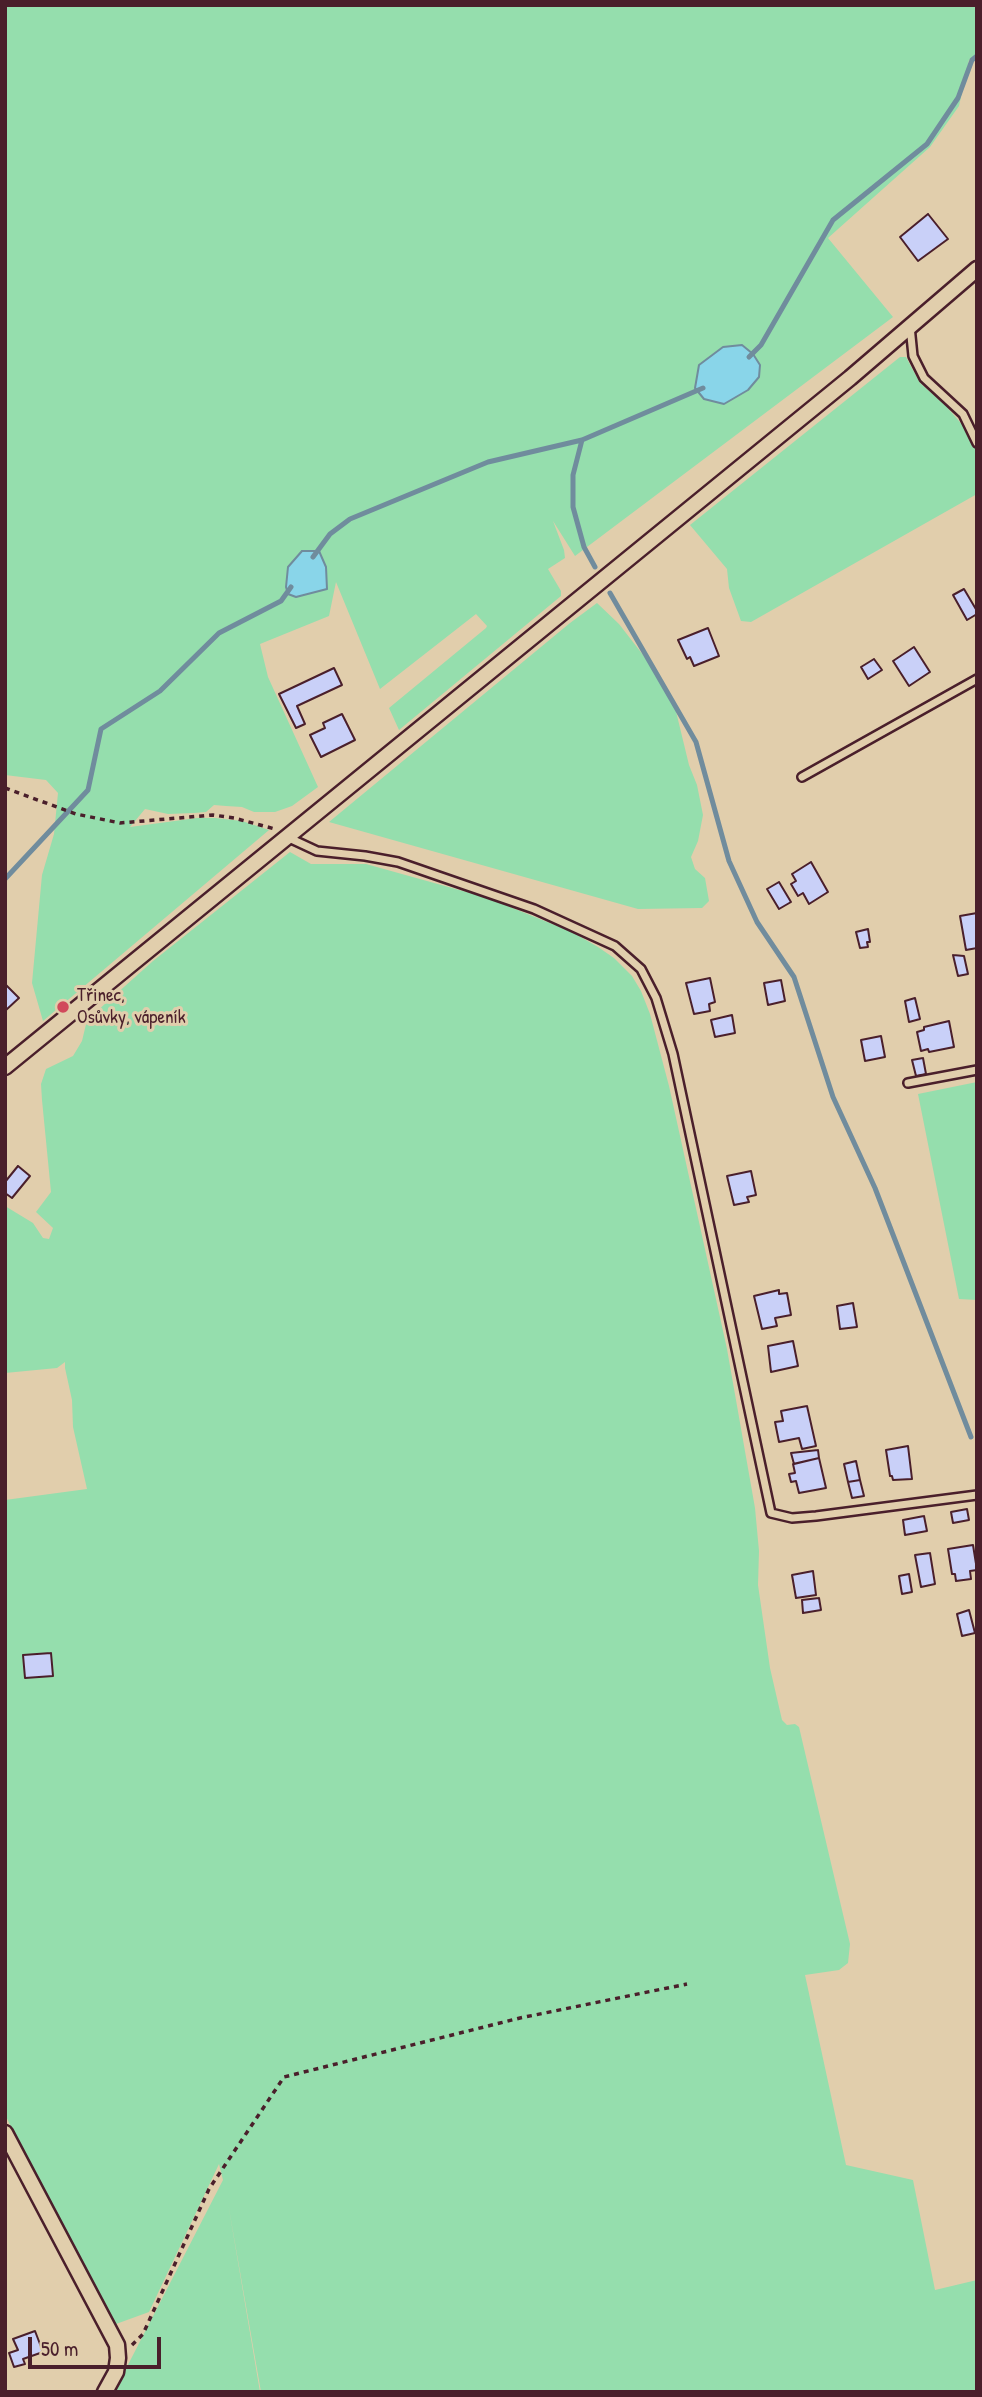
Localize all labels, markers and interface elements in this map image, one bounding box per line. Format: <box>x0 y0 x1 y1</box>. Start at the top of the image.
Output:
place label: Třinec, Osůvky, vápeník <box>77 985 186 1029</box>
marker: Třinec, Osůvky, vápeník <box>55 999 71 1015</box>
scale bar <box>32 2324 164 2368</box>
text: 50 m <box>41 2334 78 2363</box>

